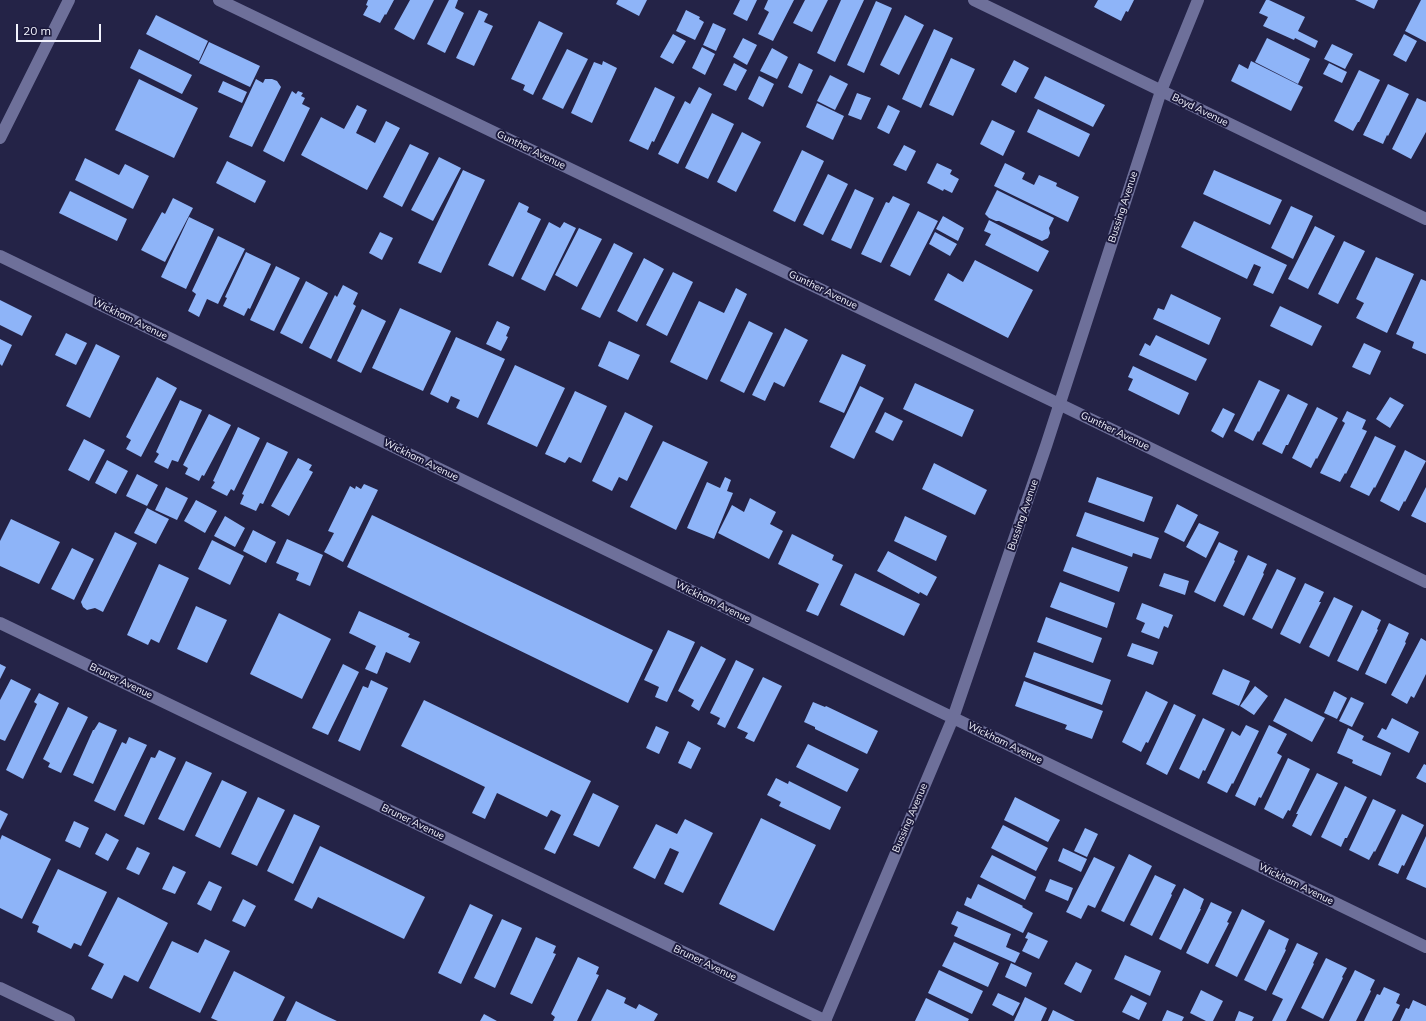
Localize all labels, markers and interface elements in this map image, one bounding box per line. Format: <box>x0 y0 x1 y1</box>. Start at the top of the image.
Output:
scale bar <box>18 16 103 42</box>
text: 20 m <box>23 23 51 38</box>
street label: Boyd Avenue <box>1170 91 1230 129</box>
street label: Gunther Avenue <box>495 128 567 172</box>
street label: Bussing Avenue <box>1106 170 1140 244</box>
street label: Gunther Avenue <box>787 268 859 312</box>
street label: Wickham Avenue <box>91 296 169 342</box>
street label: Gunther Avenue <box>1079 409 1151 453</box>
street label: Wickham Avenue <box>382 437 460 483</box>
street label: Bussing Avenue <box>1005 478 1041 552</box>
street label: Wickham Avenue <box>674 579 752 625</box>
street label: Bruner Avenue <box>88 661 154 701</box>
street label: Wickham Avenue <box>966 720 1044 766</box>
street label: Bussing Avenue <box>890 782 930 854</box>
street label: Bruner Avenue <box>380 802 446 842</box>
street label: Wickham Avenue <box>1257 861 1335 907</box>
street label: Bruner Avenue <box>672 943 738 983</box>

